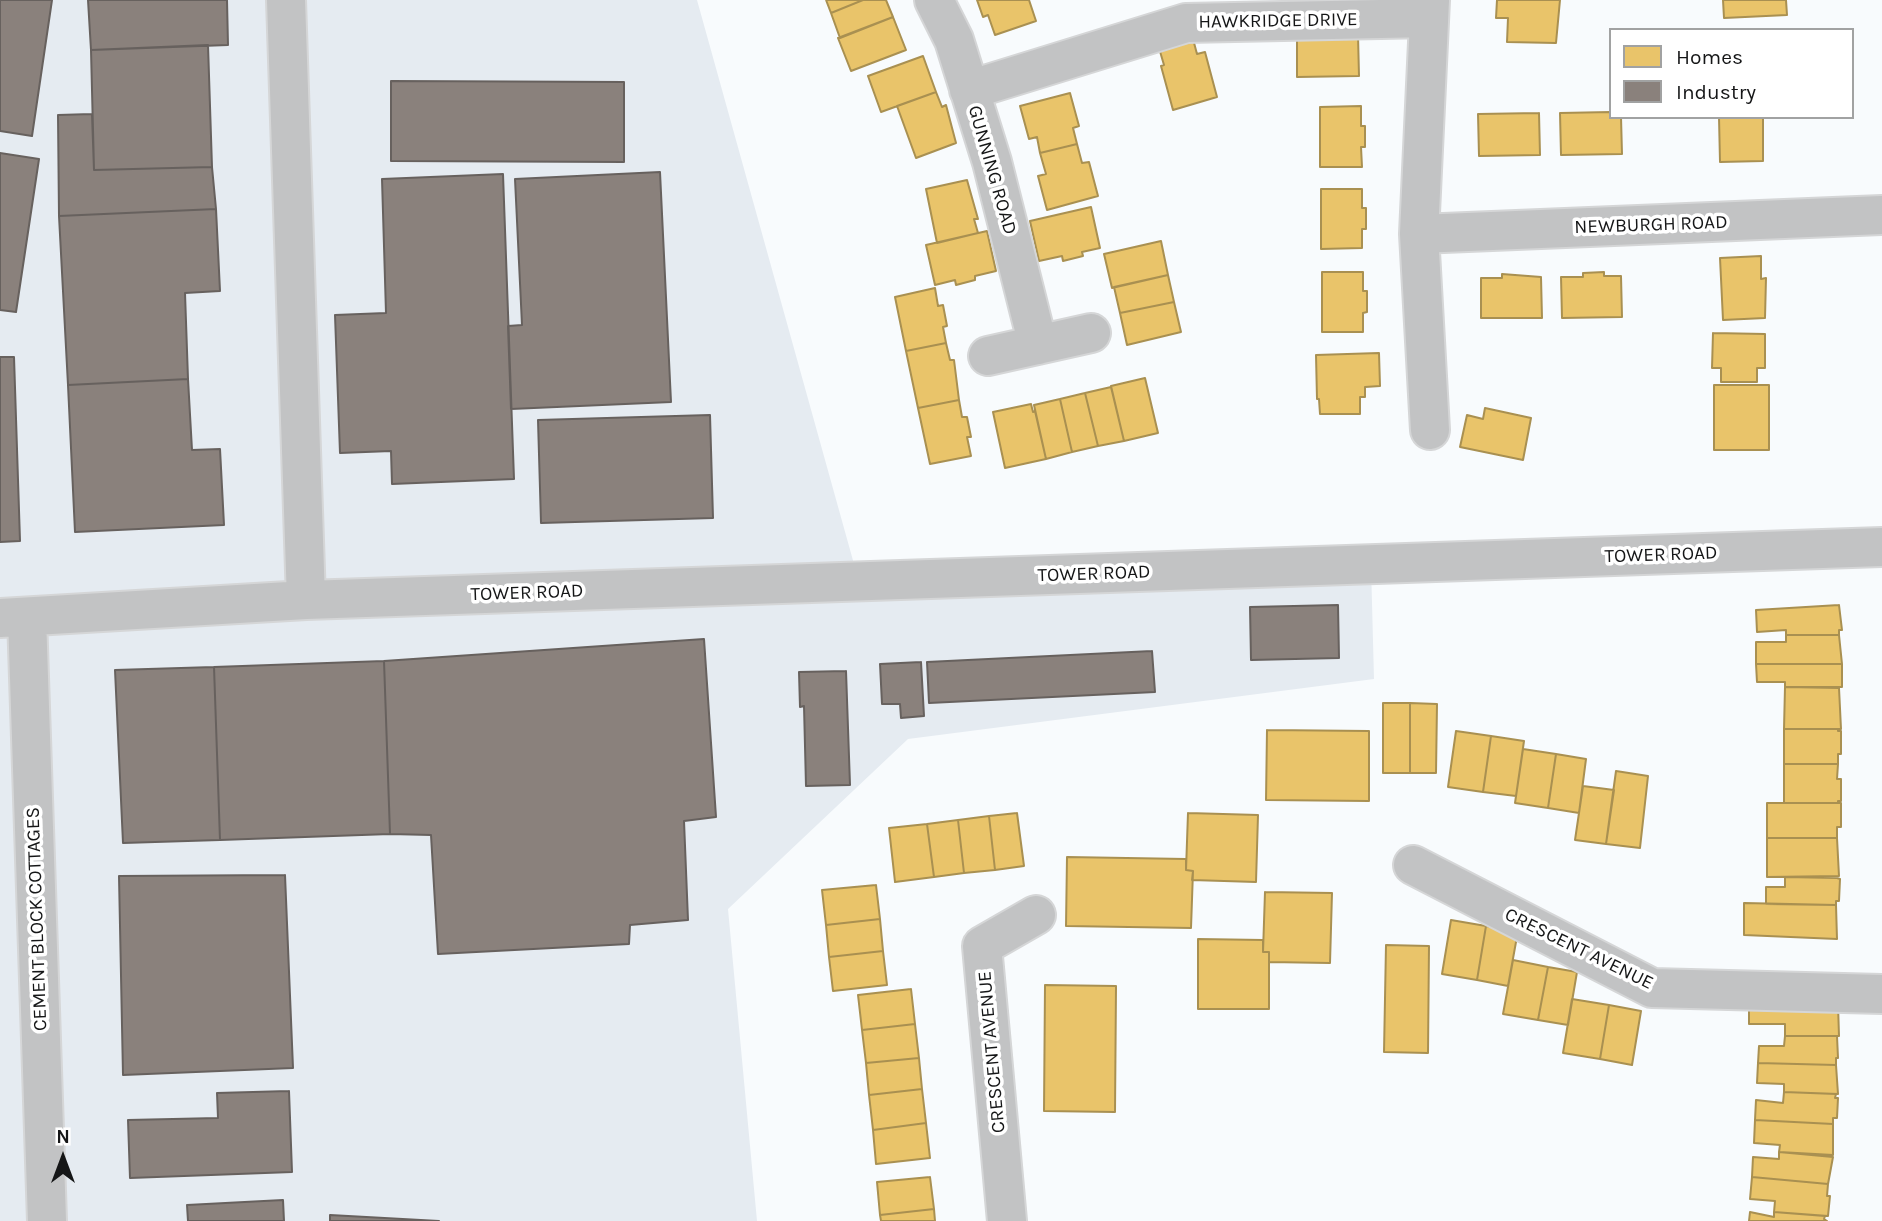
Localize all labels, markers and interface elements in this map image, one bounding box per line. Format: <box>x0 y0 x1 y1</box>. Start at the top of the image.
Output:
street label: HAWKRIDGE DRIVE <box>1198 8 1358 34</box>
legend <box>1609 28 1854 119</box>
text: Homes <box>1676 45 1743 69</box>
text: Industry <box>1676 80 1756 104</box>
street label: GUNNING ROAD <box>963 103 1021 237</box>
street label: NEWBURGH ROAD <box>1574 211 1728 239</box>
street label: TOWER ROAD <box>1604 542 1718 568</box>
street label: TOWER ROAD <box>1037 561 1151 587</box>
street label: TOWER ROAD <box>470 580 584 606</box>
street label: CEMENT BLOCK COTTAGES <box>22 807 52 1031</box>
street label: CRESCENT AVENUE <box>1501 903 1657 995</box>
street label: CRESCENT AVENUE <box>974 970 1010 1134</box>
north arrow <box>28 1123 98 1193</box>
text: N <box>56 1126 70 1148</box>

